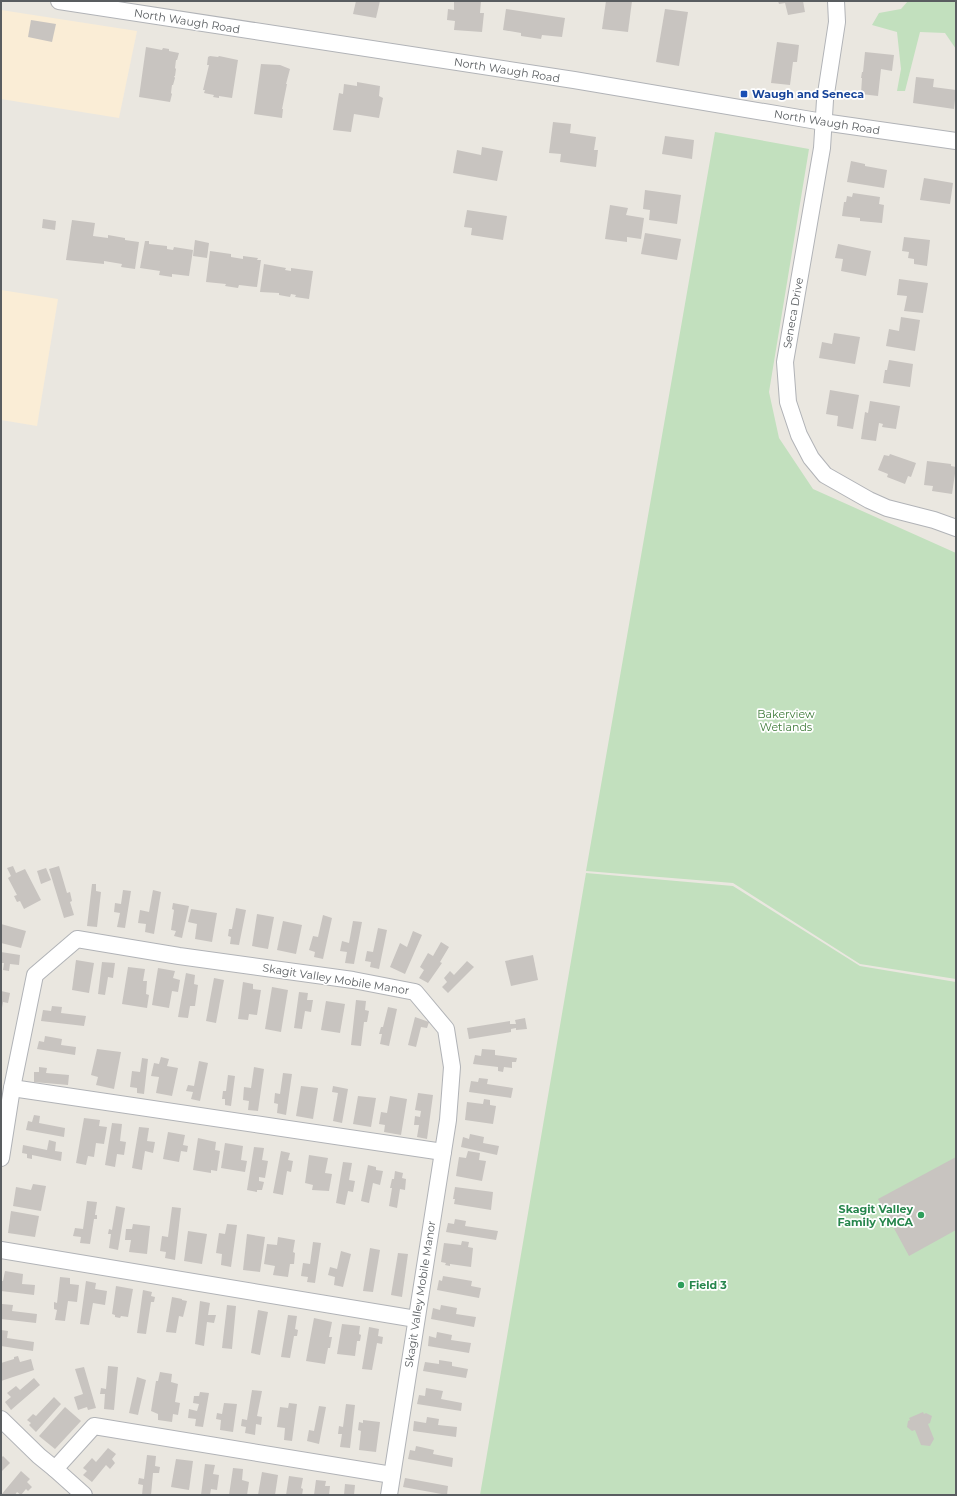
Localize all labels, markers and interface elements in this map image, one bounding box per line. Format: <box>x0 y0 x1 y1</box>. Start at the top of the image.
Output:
street label: North Waugh Road <box>133 6 241 36</box>
street label: North Waugh Road <box>453 55 561 85</box>
place label: Waugh and Seneca <box>752 87 864 101</box>
marker: Waugh and Seneca <box>739 89 749 99</box>
street label: North Waugh Road <box>773 107 881 137</box>
street label: Seneca Drive <box>780 276 806 350</box>
park label: Bakerview Wetlands <box>757 707 815 734</box>
street label: Skagit Valley Mobile Manor <box>262 960 410 998</box>
place label: Skagit Valley Family YMCA <box>837 1202 914 1229</box>
marker: Skagit Valley Family YMCA <box>916 1210 926 1220</box>
street label: Skagit Valley Mobile Manor <box>401 1220 439 1368</box>
place label: Field 3 <box>689 1278 727 1292</box>
marker: Field 3 <box>676 1280 686 1290</box>

